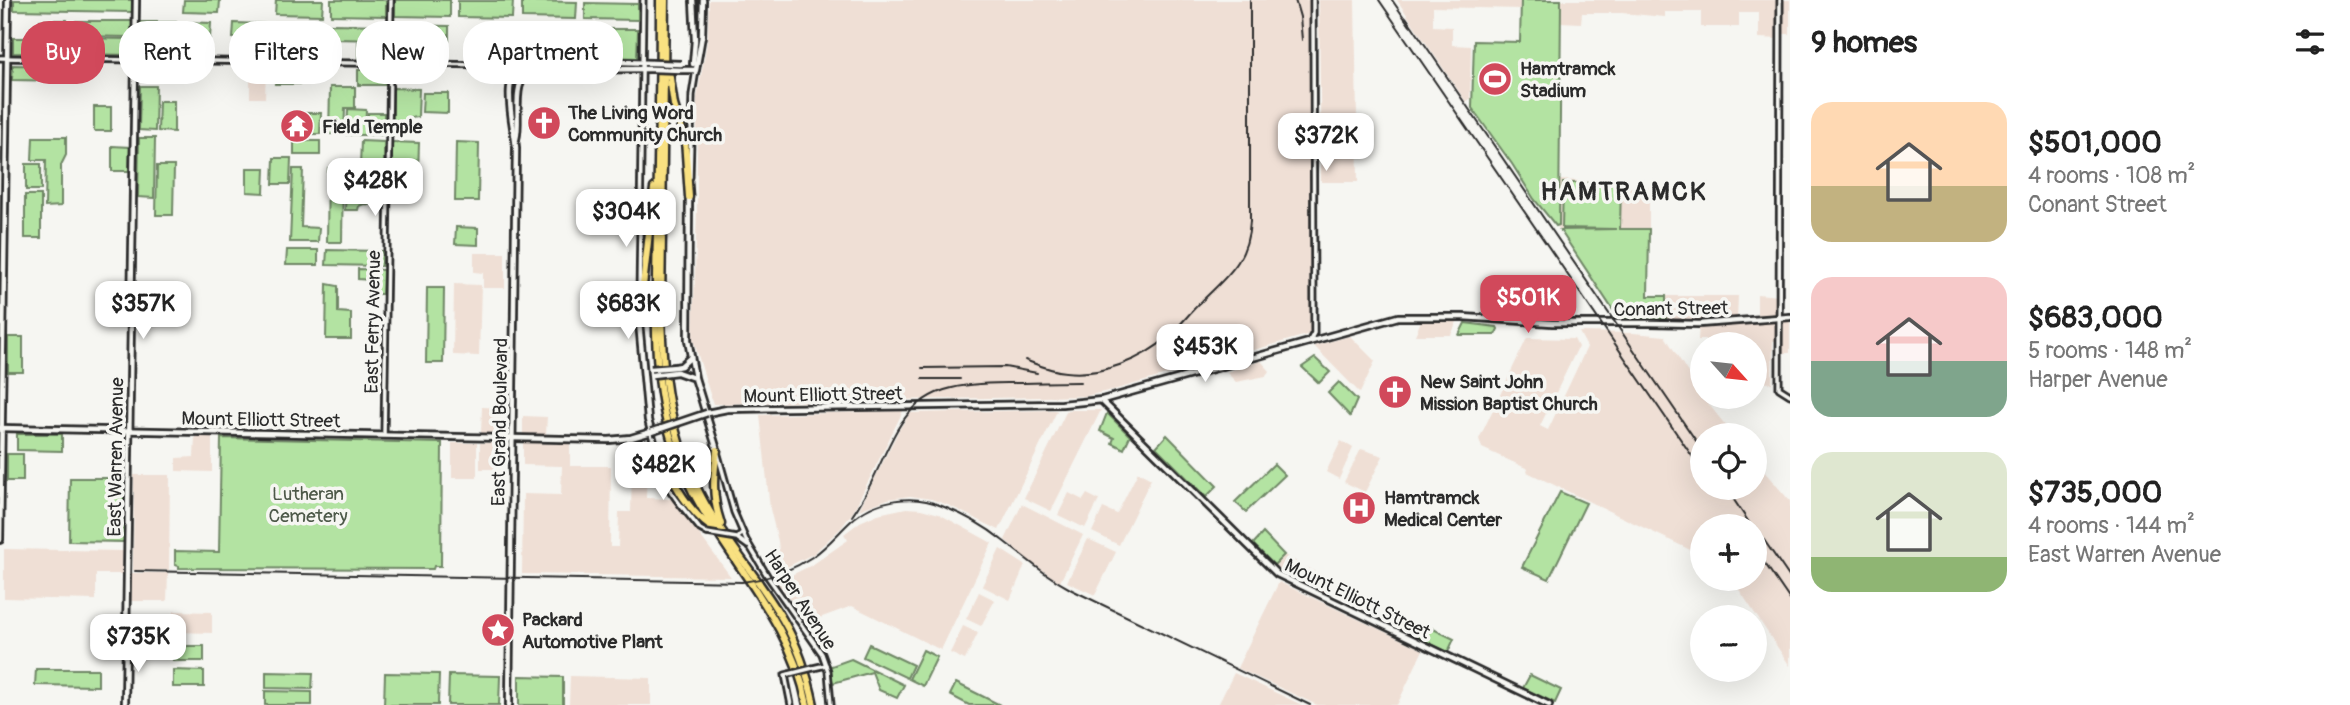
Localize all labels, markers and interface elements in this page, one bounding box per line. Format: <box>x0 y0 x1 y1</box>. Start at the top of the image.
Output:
chip: Buy <box>21 21 105 84</box>
chip: Rent <box>119 21 215 84</box>
chip: Filters <box>229 21 342 84</box>
chip: New <box>356 21 449 84</box>
chip: Apartment <box>463 21 623 84</box>
icon: filters <box>2291 23 2329 61</box>
text: 9 homes <box>1811 24 1917 61</box>
place label: Hamtramck Stadium <box>1520 57 1617 103</box>
sports icon: Hamtramck Stadium <box>1476 60 1514 98</box>
place label: The Living Word Community Church <box>567 101 722 147</box>
church icon: The Living Word Community Church <box>525 104 563 142</box>
temple icon: Field Temple <box>278 107 316 145</box>
pin: $372K <box>1277 114 1375 173</box>
place label: Field Temple <box>322 115 423 139</box>
text: $372K <box>1294 121 1358 150</box>
text: $501,000 <box>2028 124 2162 161</box>
icon: home <box>1867 130 1951 214</box>
pin: $428K <box>326 158 424 218</box>
text: 4 rooms · 108 m² <box>2028 161 2195 190</box>
text: $428K <box>343 166 407 195</box>
district label: HAMTRAMCK <box>1541 176 1707 208</box>
pin: $304K <box>577 190 675 249</box>
text: Conant Street <box>2028 190 2167 219</box>
text: $304K <box>592 197 660 226</box>
street label: East Ferry Avenue <box>360 249 386 394</box>
pin: $501K <box>1479 276 1577 335</box>
pin: $357K <box>94 282 192 341</box>
pin: $683K <box>579 282 677 341</box>
text: $501K <box>1496 283 1560 312</box>
text: $357K <box>111 289 175 318</box>
text: $683K <box>596 289 660 318</box>
street label: Conant Street <box>1613 296 1729 322</box>
text: $683,000 <box>2028 299 2163 336</box>
icon: home <box>1867 305 1951 389</box>
pin: $453K <box>1156 324 1254 384</box>
text: $453K <box>1173 332 1237 361</box>
north arrow <box>1690 332 1768 410</box>
map controls <box>1690 332 1767 682</box>
text: 5 rooms · 148 m² <box>2028 336 2192 365</box>
street label: East Grand Boulevard <box>487 338 513 506</box>
text: Harper Avenue <box>2028 365 2168 394</box>
place label: New Saint John Mission Baptist Church <box>1420 370 1598 416</box>
church icon: New Saint John Mission Baptist Church <box>1376 373 1414 411</box>
street label: East Warren Avenue <box>103 376 129 537</box>
street label: Mount Elliott Street <box>743 382 903 408</box>
street label: Mount Elliott Street <box>181 407 341 433</box>
button: locate <box>1690 423 1767 500</box>
pin: $482K <box>614 442 712 502</box>
text: $482K <box>631 450 695 479</box>
text: $735,000 <box>2028 474 2162 511</box>
icon: home <box>1867 480 1951 564</box>
park label: Lutheran Cemetery <box>268 482 348 528</box>
place label: Hamtramck Medical Center <box>1384 486 1502 532</box>
hospital icon: Hamtramck Medical Center <box>1340 489 1378 527</box>
text: 4 rooms · 144 m² <box>2028 511 2195 540</box>
button: + <box>1690 514 1767 591</box>
text: East Warren Avenue <box>2028 540 2221 569</box>
street label: Harper Avenue <box>759 545 842 655</box>
street label: Mount Elliott Street <box>1281 553 1435 645</box>
button: − <box>1690 605 1767 682</box>
place label: Packard Automotive Plant <box>522 608 664 654</box>
place icon: Packard Automotive Plant <box>479 611 517 649</box>
pin: $735K <box>89 614 187 674</box>
text: $735K <box>106 622 170 651</box>

